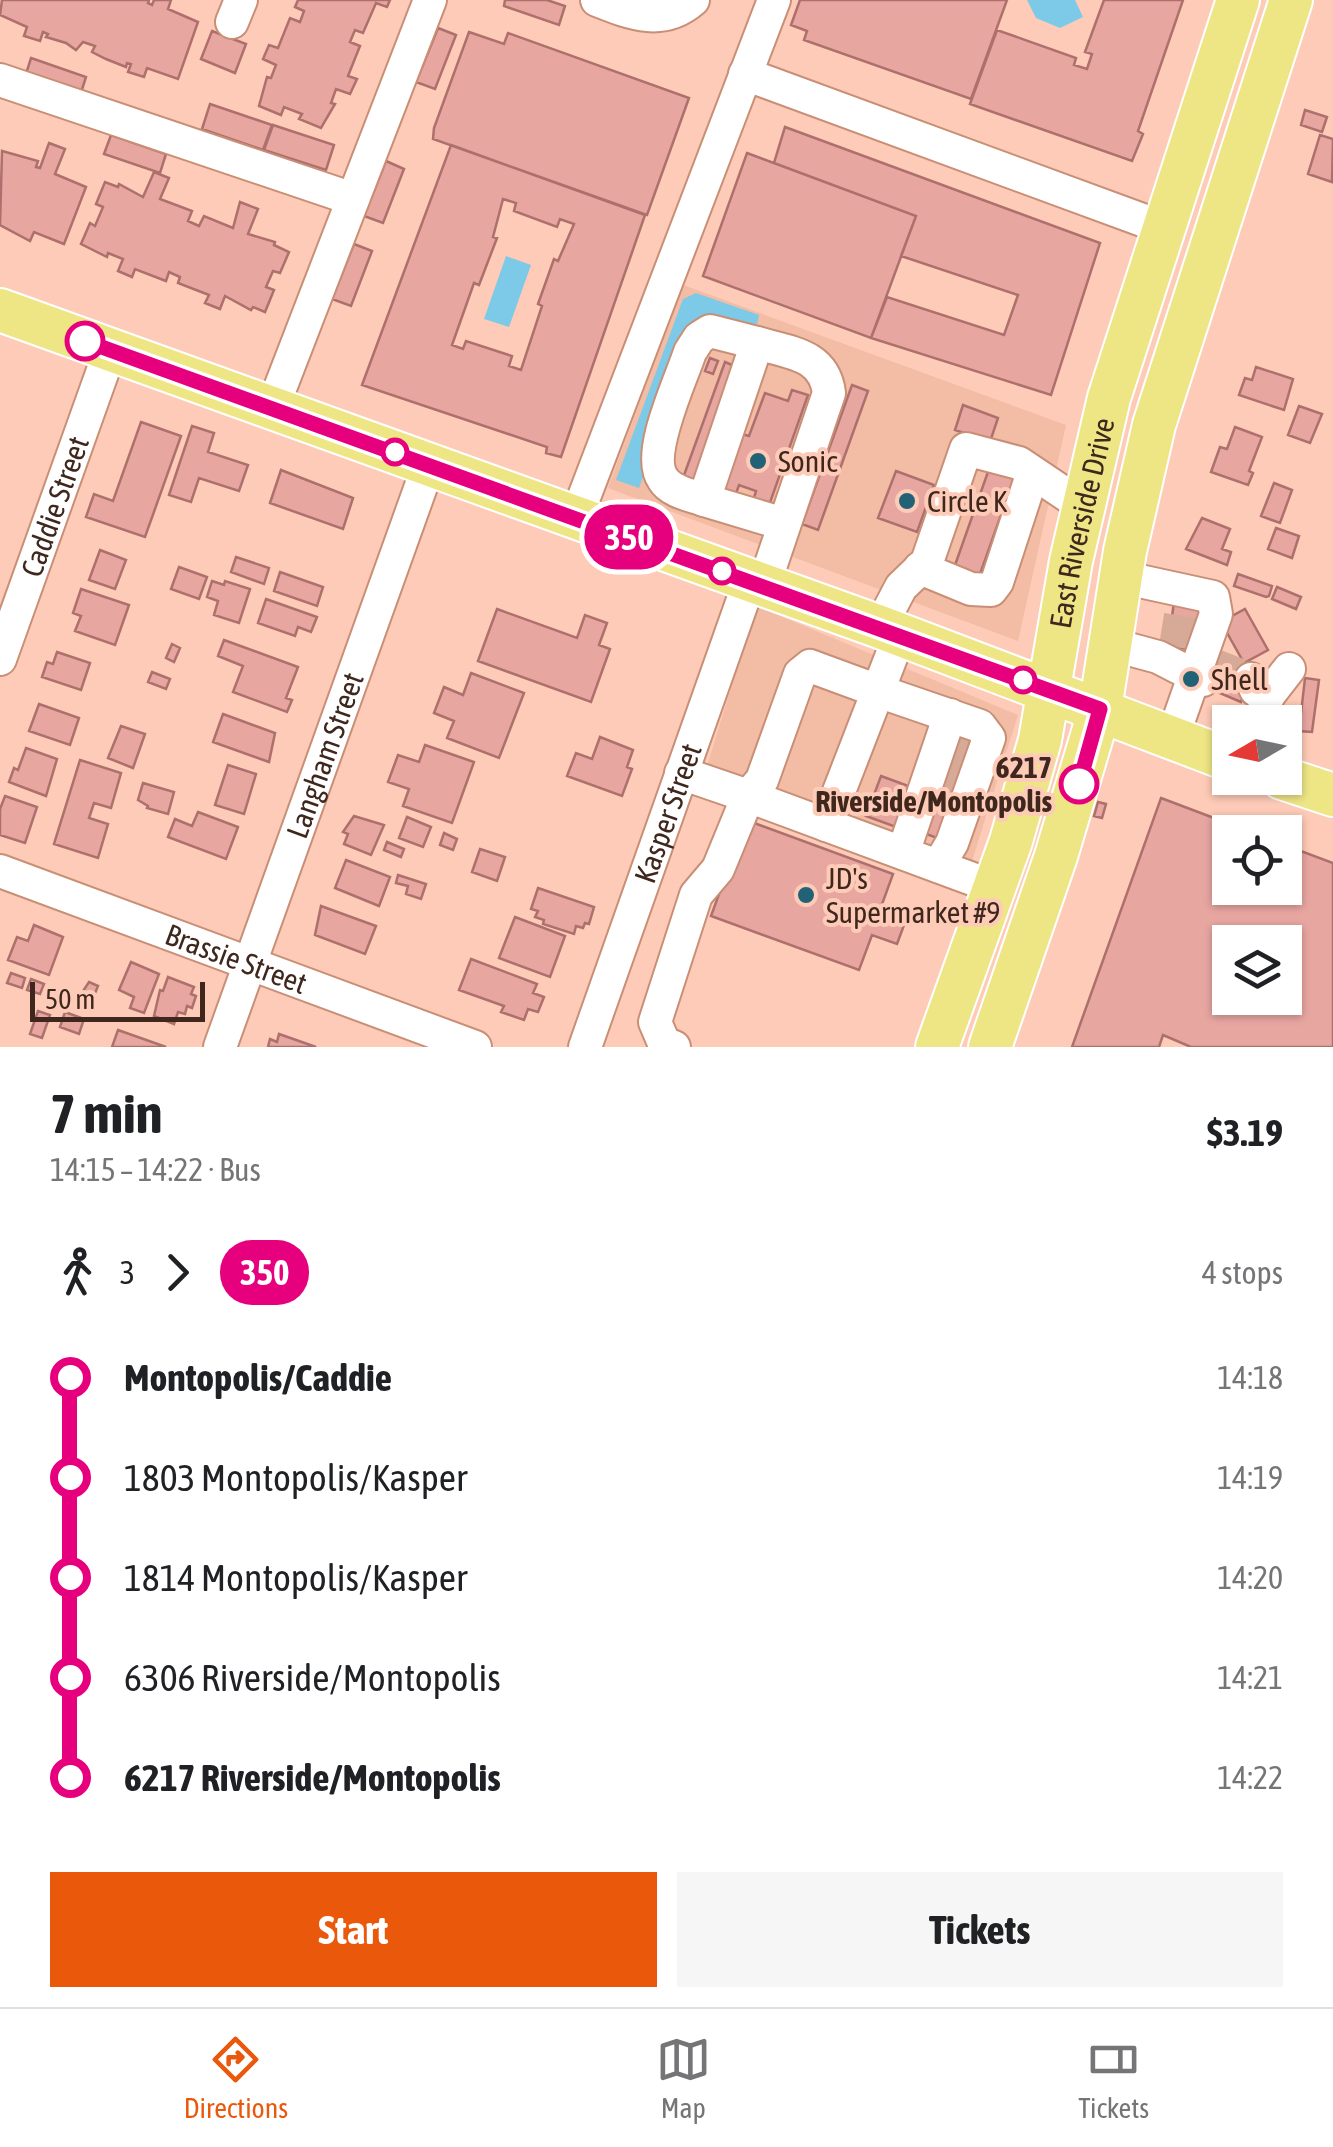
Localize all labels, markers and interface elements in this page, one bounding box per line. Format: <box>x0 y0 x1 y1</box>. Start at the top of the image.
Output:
unlabelled marker <box>66 322 104 360</box>
street label: East Riverside Drive <box>1043 414 1121 631</box>
street label: Caddie Street <box>14 432 95 581</box>
unlabelled marker <box>382 439 408 465</box>
place label: Sonic <box>778 444 838 478</box>
marker: Sonic <box>747 450 769 472</box>
place label: Circle K <box>927 484 1008 518</box>
marker: Circle K <box>896 490 918 512</box>
line badge: 350 <box>572 504 686 570</box>
text: 350 <box>604 517 654 557</box>
unlabelled marker <box>709 558 735 584</box>
place label: Shell <box>1211 662 1268 696</box>
unlabelled marker <box>1010 667 1036 693</box>
street label: Langham Street <box>279 668 370 842</box>
marker: Shell <box>1180 668 1202 690</box>
north arrow <box>1212 705 1302 795</box>
map controls <box>1212 705 1302 1015</box>
street label: Kasper Street <box>627 739 708 887</box>
place label: 6217 Riverside/Montopolis <box>815 750 1052 818</box>
marker: 6217 Riverside/Montopolis <box>1060 765 1098 803</box>
button: locate <box>1212 815 1302 905</box>
place label: JD's Supermarket #9 <box>826 861 1000 929</box>
marker: JD's Supermarket #9 <box>795 884 817 906</box>
street label: Brassie Street <box>161 917 312 1000</box>
button: layers <box>1212 925 1302 1015</box>
scale bar <box>30 977 205 1021</box>
text: 50 m <box>45 983 95 1015</box>
text: 7 min <box>50 1082 162 1145</box>
text: $3.19 <box>1207 1111 1283 1154</box>
text: 14:15 – 14:22 · Bus <box>50 1151 261 1188</box>
icon: walk <box>50 1245 105 1300</box>
icon: forward <box>150 1245 205 1300</box>
text: 350 <box>240 1252 289 1292</box>
text: 3 <box>120 1254 135 1291</box>
text: 4 stops <box>1202 1254 1283 1291</box>
text: Montopolis/Caddie <box>124 1356 392 1399</box>
text: 14:18 <box>1217 1359 1283 1396</box>
text: 1803 Montopolis/Kasper <box>124 1456 467 1499</box>
text: 14:19 <box>1217 1459 1283 1496</box>
text: 1814 Montopolis/Kasper <box>124 1556 467 1599</box>
text: 14:20 <box>1217 1559 1283 1596</box>
text: 6306 Riverside/Montopolis <box>124 1656 501 1699</box>
text: 14:21 <box>1217 1659 1283 1696</box>
text: 6217 Riverside/Montopolis <box>124 1756 501 1799</box>
text: 14:22 <box>1217 1759 1283 1796</box>
button: Start <box>50 1872 657 1987</box>
button: Tickets <box>677 1872 1283 1987</box>
tab: Directions <box>184 2032 288 2124</box>
tab: Map <box>656 2032 711 2124</box>
tab: Tickets <box>1078 2032 1149 2124</box>

